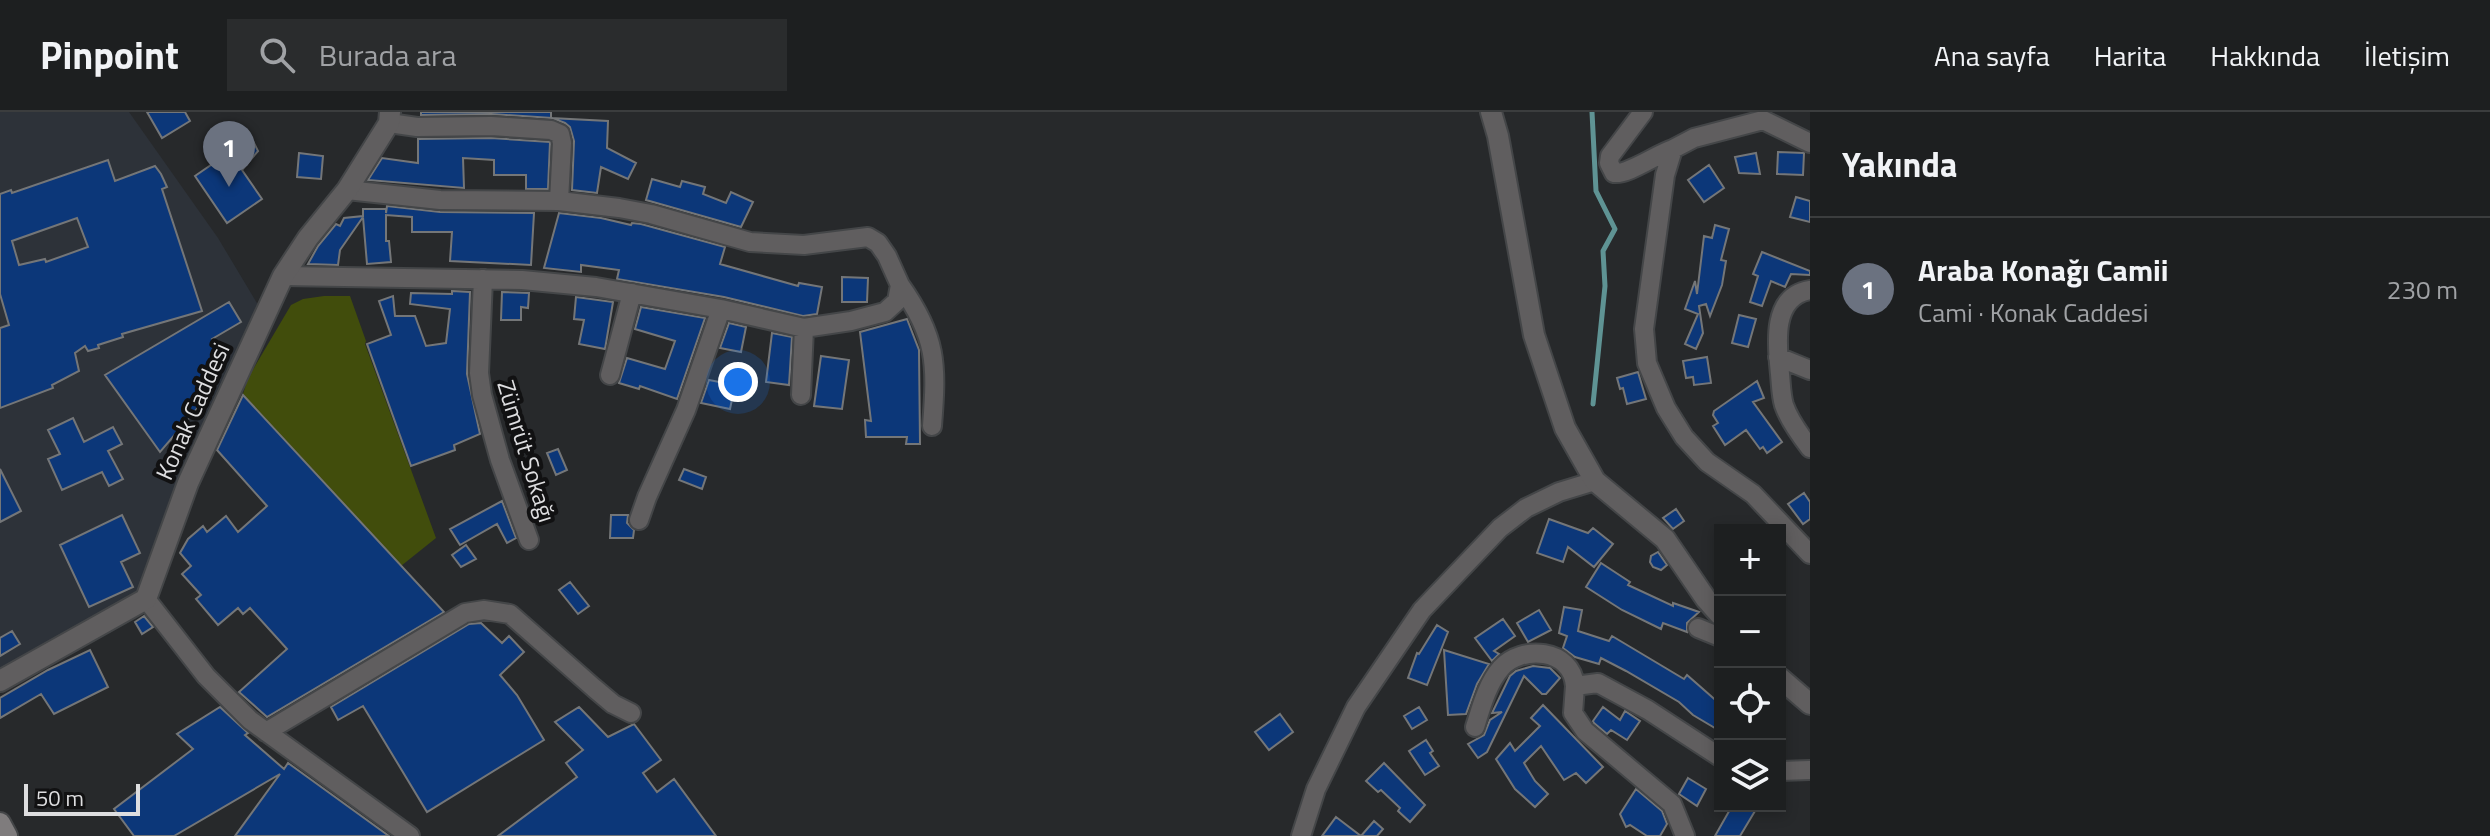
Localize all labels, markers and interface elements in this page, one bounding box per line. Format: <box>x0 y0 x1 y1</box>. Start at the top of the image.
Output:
search box <box>227 19 787 91</box>
text: Pinpoint <box>40 26 179 84</box>
text: Burada ara <box>319 32 457 78</box>
icon: search <box>255 33 299 77</box>
text: Ana sayfa <box>1934 34 2050 77</box>
text: Harita <box>2094 34 2166 77</box>
text: Hakkında <box>2210 34 2320 77</box>
text: İletişim <box>2364 34 2450 77</box>
pin: 1 <box>203 121 255 187</box>
text: Yakında <box>1842 138 1957 190</box>
text: Araba Konağı Camii <box>1918 247 2169 293</box>
text: 1 <box>1861 270 1875 309</box>
text: 230 m <box>2387 270 2458 309</box>
text: Cami · Konak Caddesi <box>1918 293 2149 332</box>
street label: Konak Caddesi <box>146 337 238 485</box>
your location <box>718 362 758 402</box>
street label: Zümrüt Sokağı <box>488 376 566 526</box>
map controls <box>1714 524 1786 812</box>
button: + <box>1714 524 1786 596</box>
button: − <box>1714 596 1786 668</box>
button: locate <box>1714 668 1786 740</box>
button: layers <box>1714 740 1786 812</box>
scale bar <box>24 780 140 816</box>
text: 50 m <box>36 781 84 815</box>

